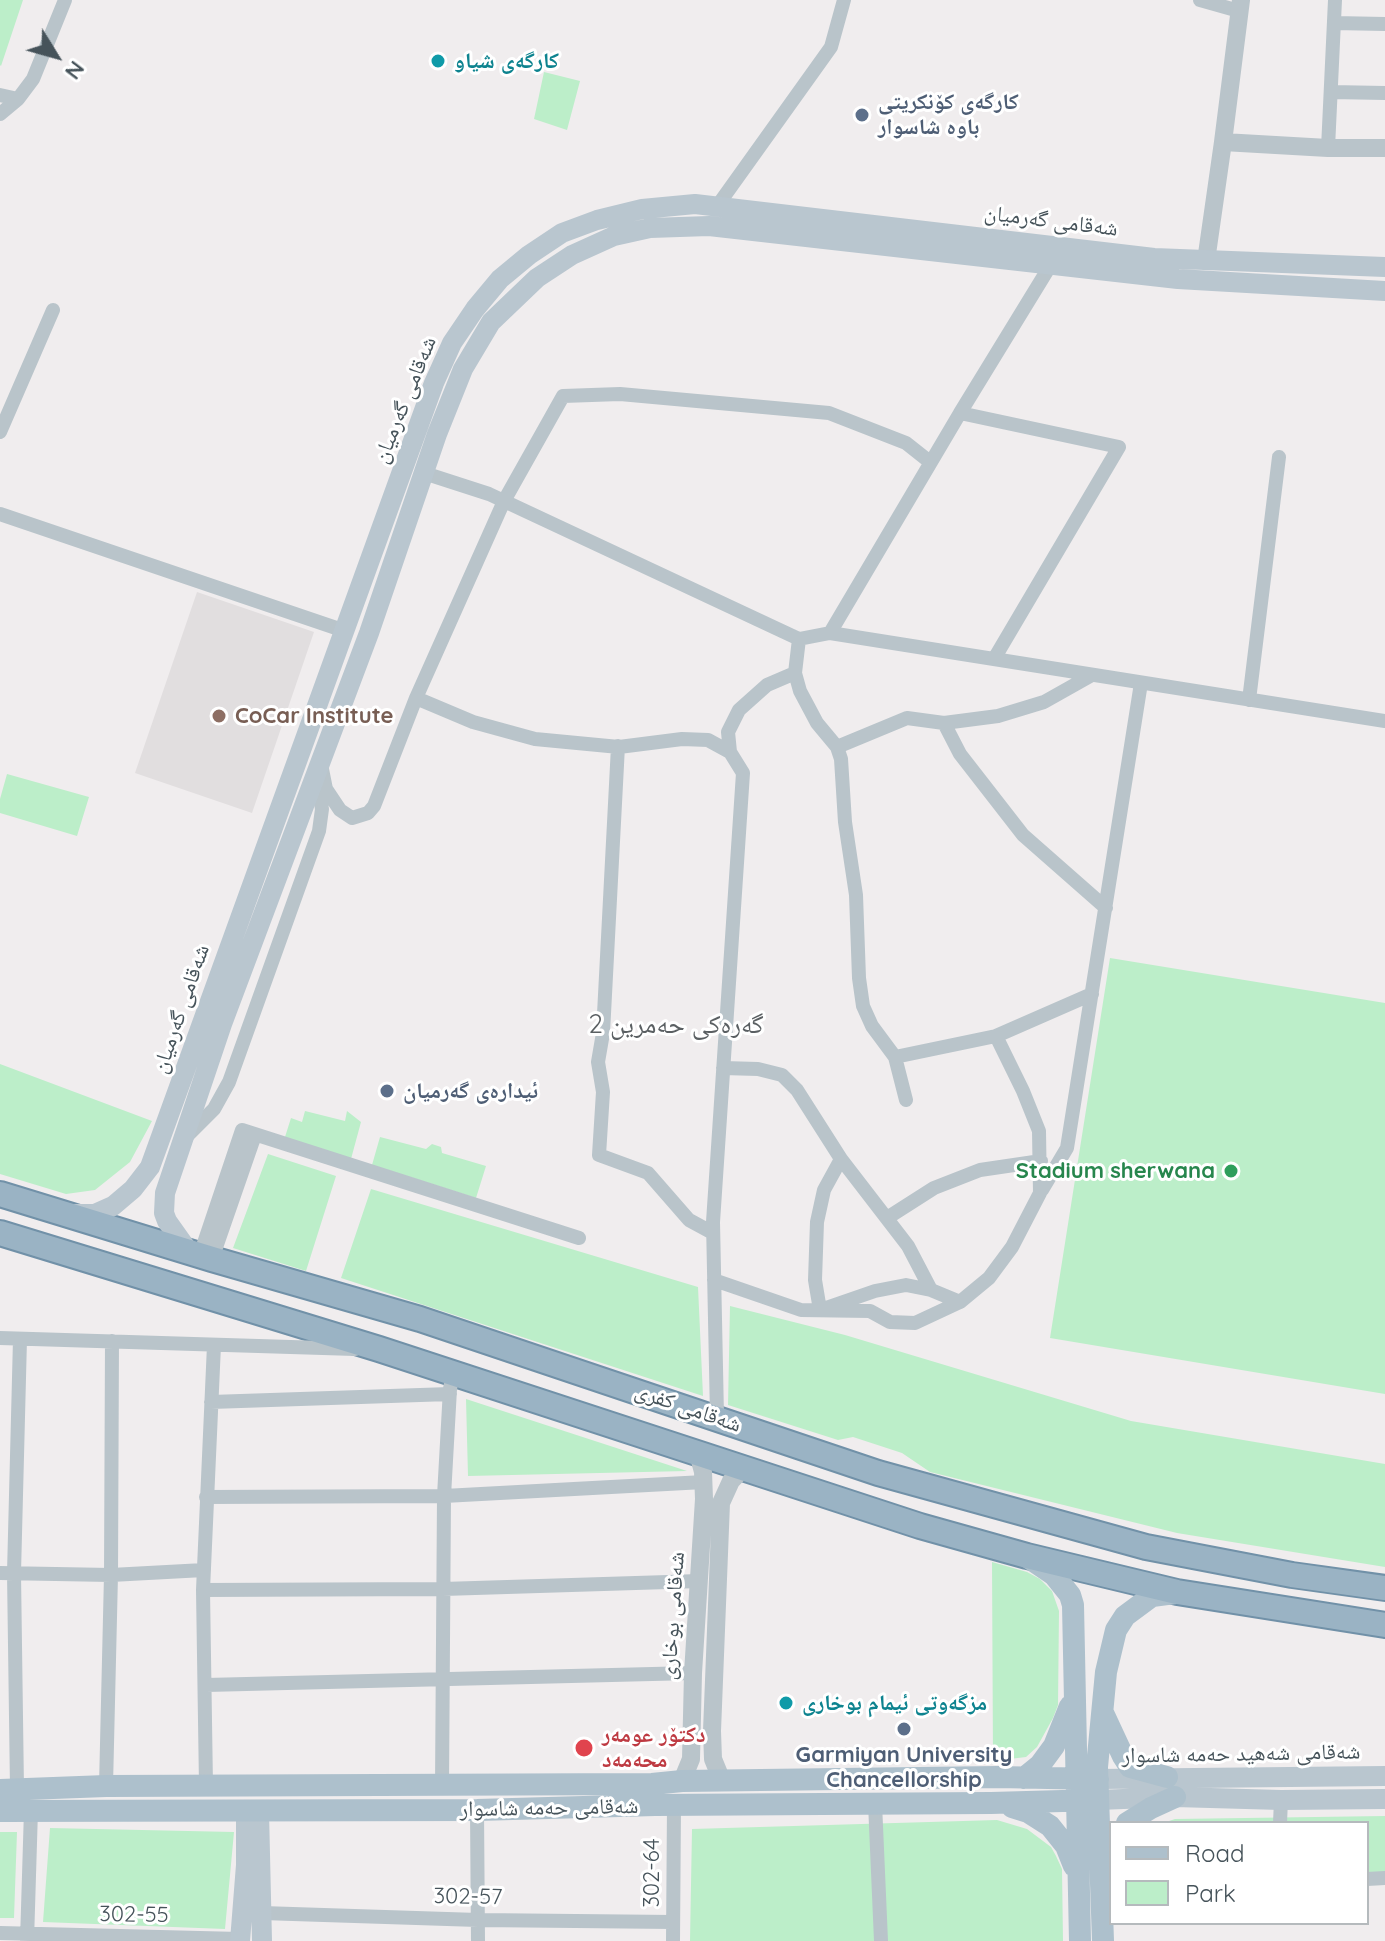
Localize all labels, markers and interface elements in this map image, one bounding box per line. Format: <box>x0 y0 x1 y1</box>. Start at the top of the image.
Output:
north arrow <box>16 16 96 96</box>
place label: کارگەی شیاو <box>454 48 559 74</box>
marker: کارگەی شیاو <box>429 52 447 70</box>
text: N <box>59 56 91 85</box>
place label: کارگەی کۆنکریتی باوە شاسوار <box>878 89 1019 140</box>
marker: کارگەی کۆنکریتی باوە شاسوار <box>853 106 871 124</box>
street label: شەقامی گەرمیان <box>983 200 1119 242</box>
street label: شەقامی گەرمیان <box>368 333 442 467</box>
place label: CoCar Institute <box>235 703 394 729</box>
marker: CoCar Institute <box>210 707 228 725</box>
street label: شەقامی گەرمیان <box>147 941 215 1077</box>
district label: گەرەکی حەمرین 2 <box>588 1009 764 1041</box>
place label: ئیدارەی گەرمیان <box>403 1078 538 1104</box>
marker: ئیدارەی گەرمیان <box>378 1082 396 1100</box>
place label: Stadium sherwana <box>1016 1158 1215 1184</box>
marker: Stadium sherwana <box>1222 1162 1240 1180</box>
street label: شەقامی کفری <box>631 1378 745 1438</box>
street label: شەقامی بوخاری <box>655 1551 691 1681</box>
place label: مزگەوتی ئیمام بوخاری <box>802 1690 987 1716</box>
marker: مزگەوتی ئیمام بوخاری <box>777 1694 795 1712</box>
marker: Garmiyan University Chancellorship <box>895 1720 913 1738</box>
place label: دکتۆر عومەر محەمەد <box>602 1722 705 1774</box>
marker: دکتۆر عومەر محەمەد <box>573 1737 595 1759</box>
street label: شەقامی شەهید حەمە شاسوار <box>1121 1739 1361 1769</box>
place label: Garmiyan University Chancellorship <box>796 1742 1012 1794</box>
street label: شەقامی حەمە شاسوار <box>459 1793 639 1823</box>
legend <box>1109 1821 1369 1925</box>
street label: 302-64 <box>639 1838 665 1908</box>
text: Road <box>1185 1838 1245 1868</box>
text: Park <box>1185 1878 1236 1908</box>
street label: 302-57 <box>433 1883 503 1911</box>
street label: 302-55 <box>99 1901 169 1929</box>

